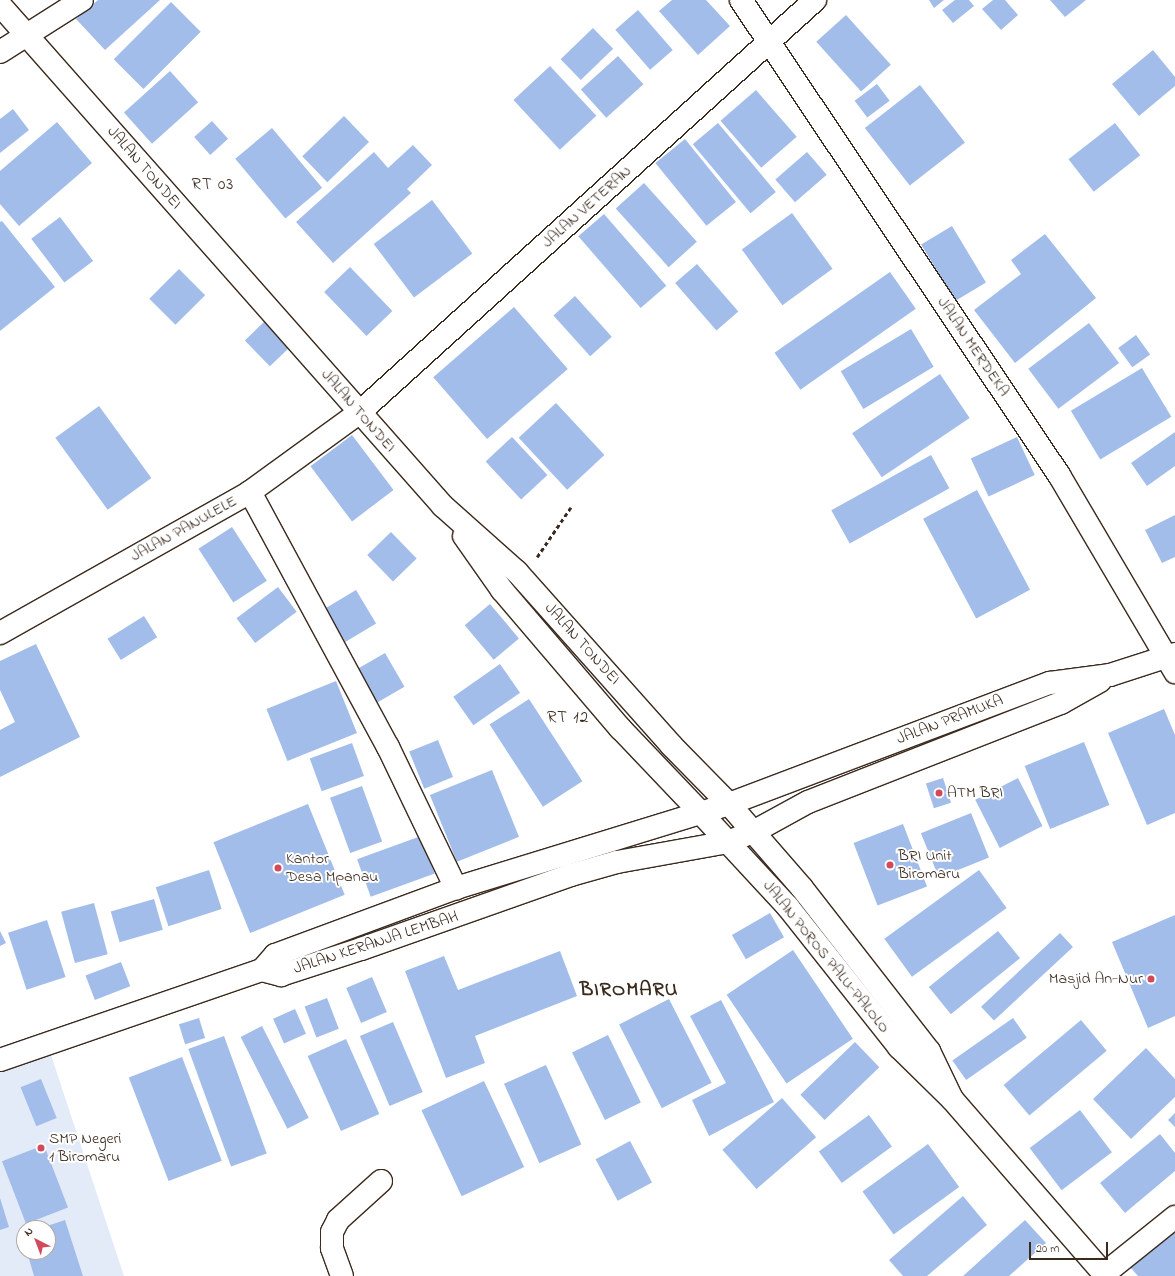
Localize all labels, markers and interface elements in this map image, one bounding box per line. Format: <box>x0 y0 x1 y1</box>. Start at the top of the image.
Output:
street label: JALAN TONDEI <box>103 122 185 214</box>
street label: JALAN VETERAN <box>538 162 636 252</box>
district label: RT 03 <box>192 175 234 195</box>
street label: JALAN MERDEKA <box>933 294 1013 400</box>
street label: JALAN TONDEI <box>317 365 399 457</box>
street label: JALAN PANULELE <box>128 492 240 566</box>
street label: JALAN TONDEI <box>540 599 624 689</box>
street label: JALAN PRAMUKA <box>894 691 1006 749</box>
district label: RT 12 <box>547 708 589 728</box>
place label: ATM BRI <box>947 783 1003 803</box>
marker: ATM BRI <box>934 788 944 798</box>
place label: BRI Unit Biromaru <box>898 846 960 884</box>
place label: Kantor Desa Mpanau <box>286 849 378 887</box>
marker: BRI Unit Biromaru <box>885 860 895 870</box>
marker: Kantor Desa Mpanau <box>273 863 283 873</box>
street label: JALAN POROS PALU-PALOLO <box>758 877 894 1037</box>
street label: JALAN KERANJA LEMBAH <box>291 907 461 979</box>
place label: Masjid An-Nur <box>1049 969 1143 989</box>
marker: Masjid An-Nur <box>1146 974 1156 984</box>
district label: BIROMARU <box>580 978 678 1002</box>
place label: SMP Negeri 1 Biromaru <box>49 1129 121 1167</box>
marker: SMP Negeri 1 Biromaru <box>36 1143 46 1153</box>
north arrow <box>16 1220 56 1260</box>
text: N <box>21 1223 37 1240</box>
scale bar <box>1031 1234 1110 1260</box>
text: 20 m <box>1036 1240 1059 1258</box>

